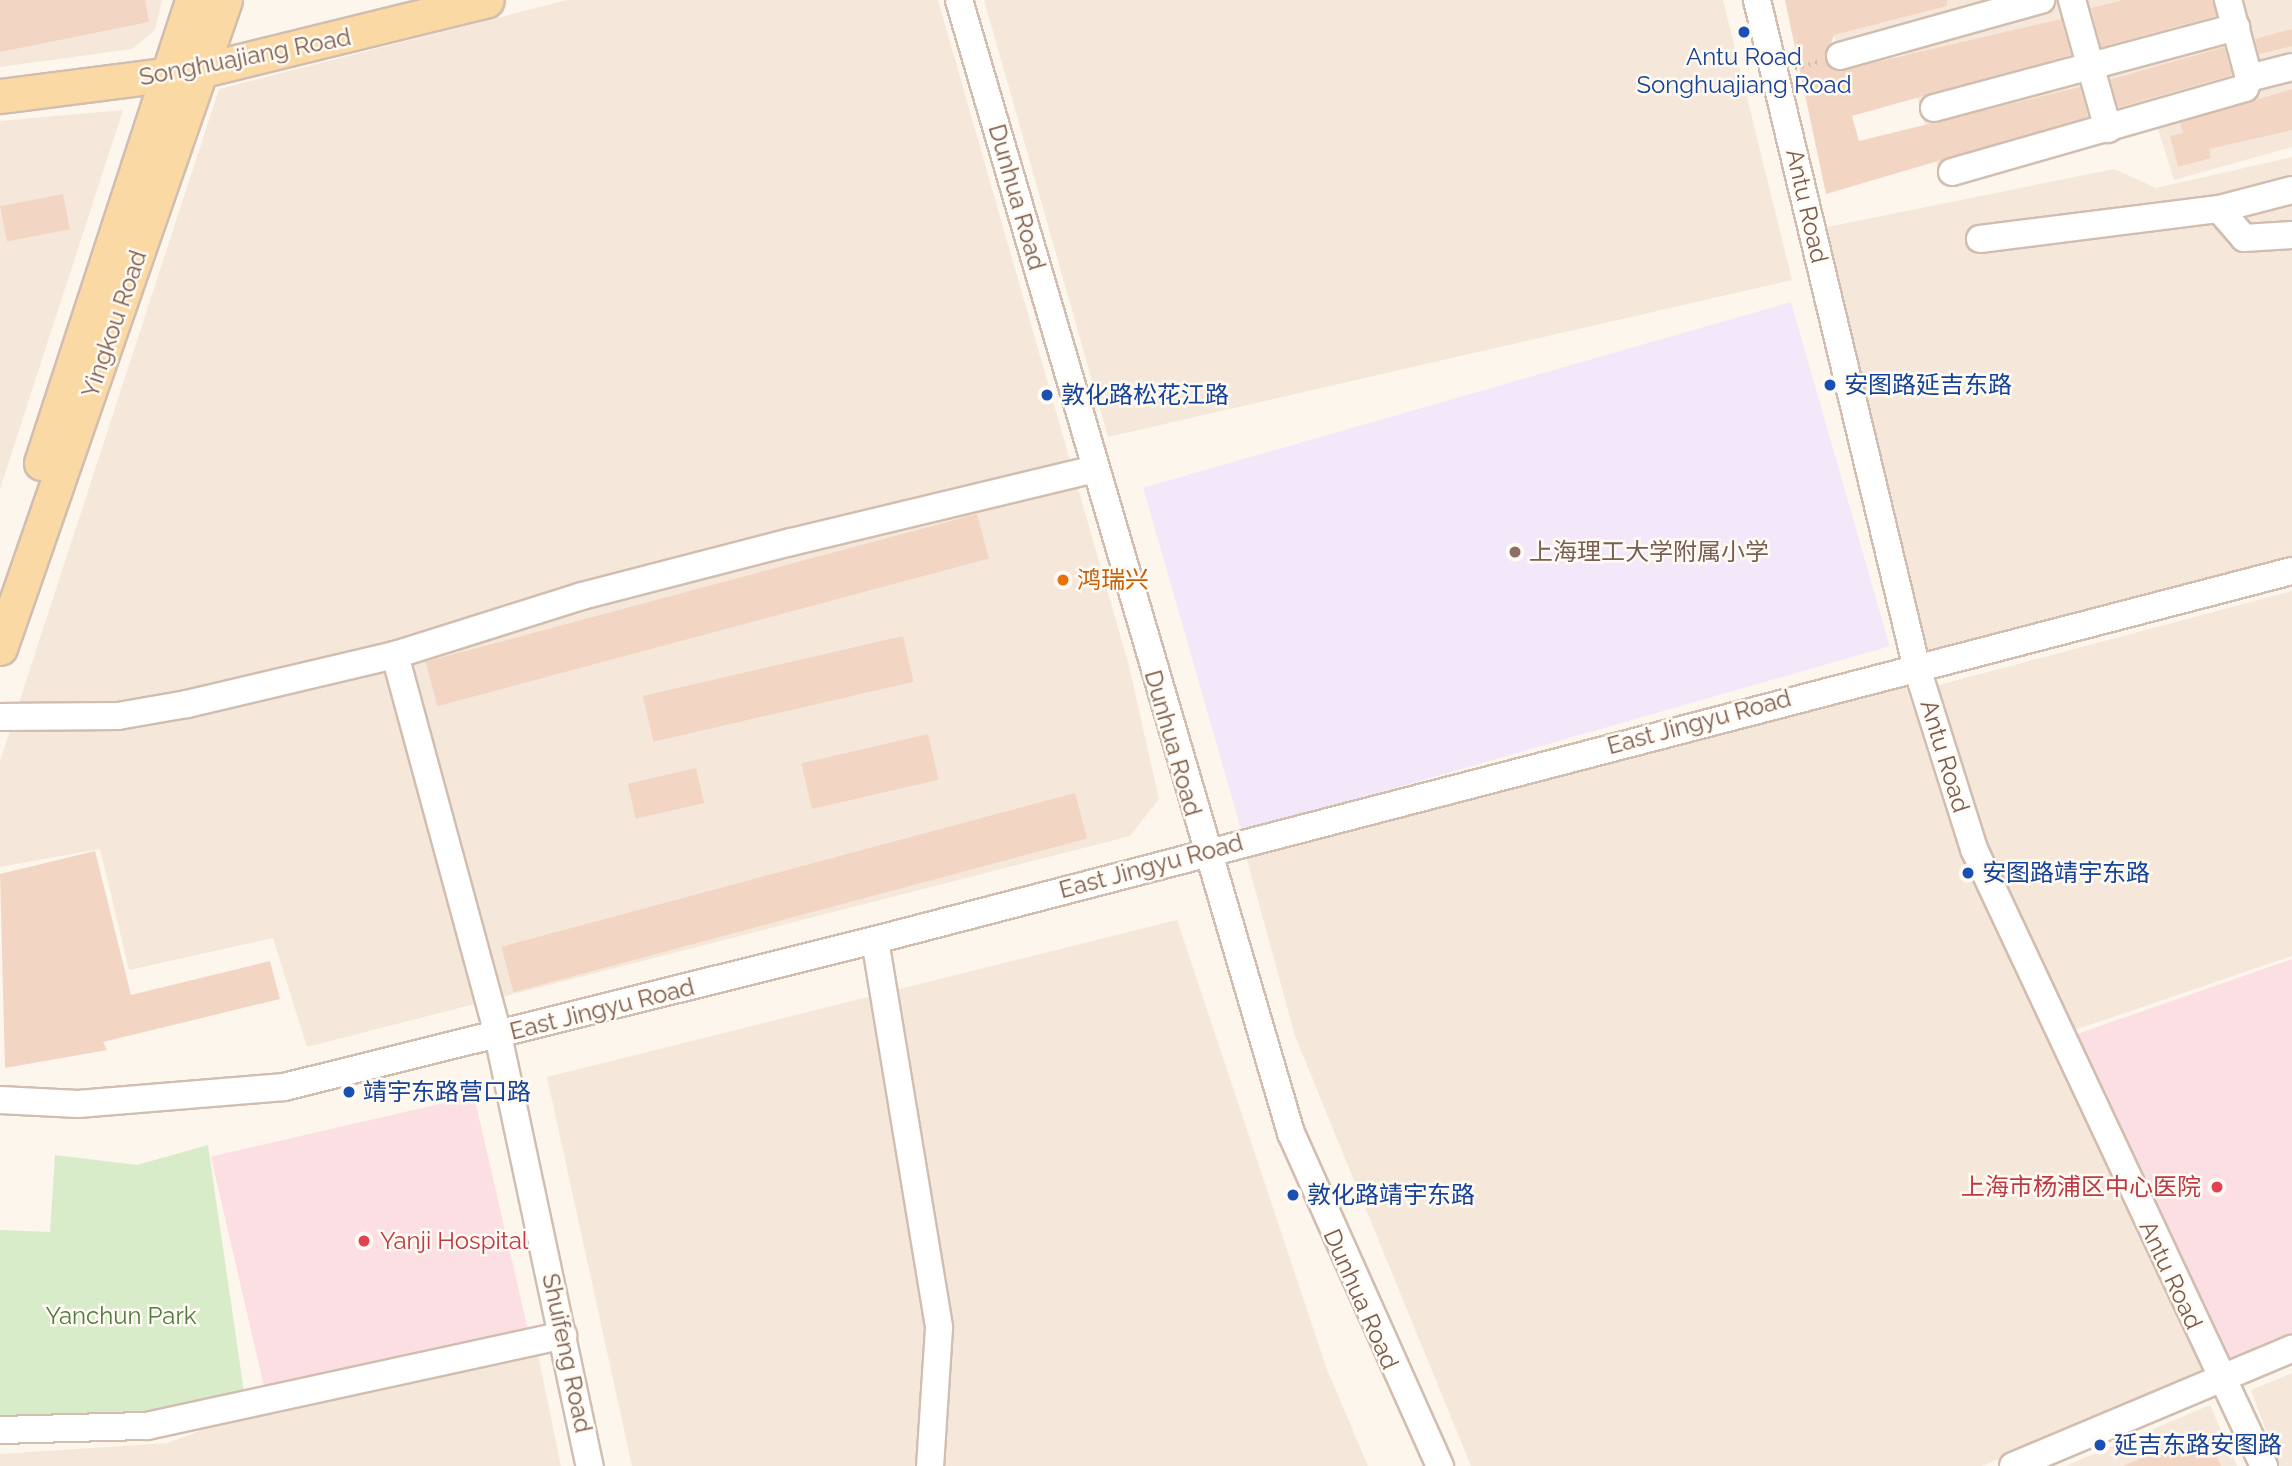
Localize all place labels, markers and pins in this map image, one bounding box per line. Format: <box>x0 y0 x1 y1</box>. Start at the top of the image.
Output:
marker: Antu Road Songhuajiang Road <box>1736 24 1752 40</box>
place label: Antu Road Songhuajiang Road <box>1636 43 1852 99</box>
place label: 安图路延吉东路 <box>1844 371 2012 399</box>
marker: 安图路延吉东路 <box>1822 377 1838 393</box>
place label: 敦化路松花江路 <box>1061 381 1229 409</box>
marker: 敦化路松花江路 <box>1039 387 1055 403</box>
place label: 上海理工大学附属小学 <box>1529 538 1769 566</box>
marker: 上海理工大学附属小学 <box>1507 544 1523 560</box>
place label: 鸿瑞兴 <box>1077 566 1149 594</box>
marker: 鸿瑞兴 <box>1055 572 1071 588</box>
place label: 安图路靖宇东路 <box>1982 859 2150 887</box>
marker: 安图路靖宇东路 <box>1960 865 1976 881</box>
place label: 靖宇东路营口路 <box>363 1078 531 1106</box>
marker: 靖宇东路营口路 <box>341 1084 357 1100</box>
place label: 上海市杨浦区中心医院 <box>1961 1173 2201 1201</box>
marker: 上海市杨浦区中心医院 <box>2207 1177 2227 1197</box>
place label: 敦化路靖宇东路 <box>1307 1181 1475 1209</box>
marker: 敦化路靖宇东路 <box>1285 1187 1301 1203</box>
place label: Yanji Hospital <box>380 1227 528 1255</box>
marker: Yanji Hospital <box>354 1231 374 1251</box>
place label: 延吉东路安图路 <box>2114 1431 2282 1459</box>
marker: 延吉东路安图路 <box>2092 1437 2108 1453</box>

